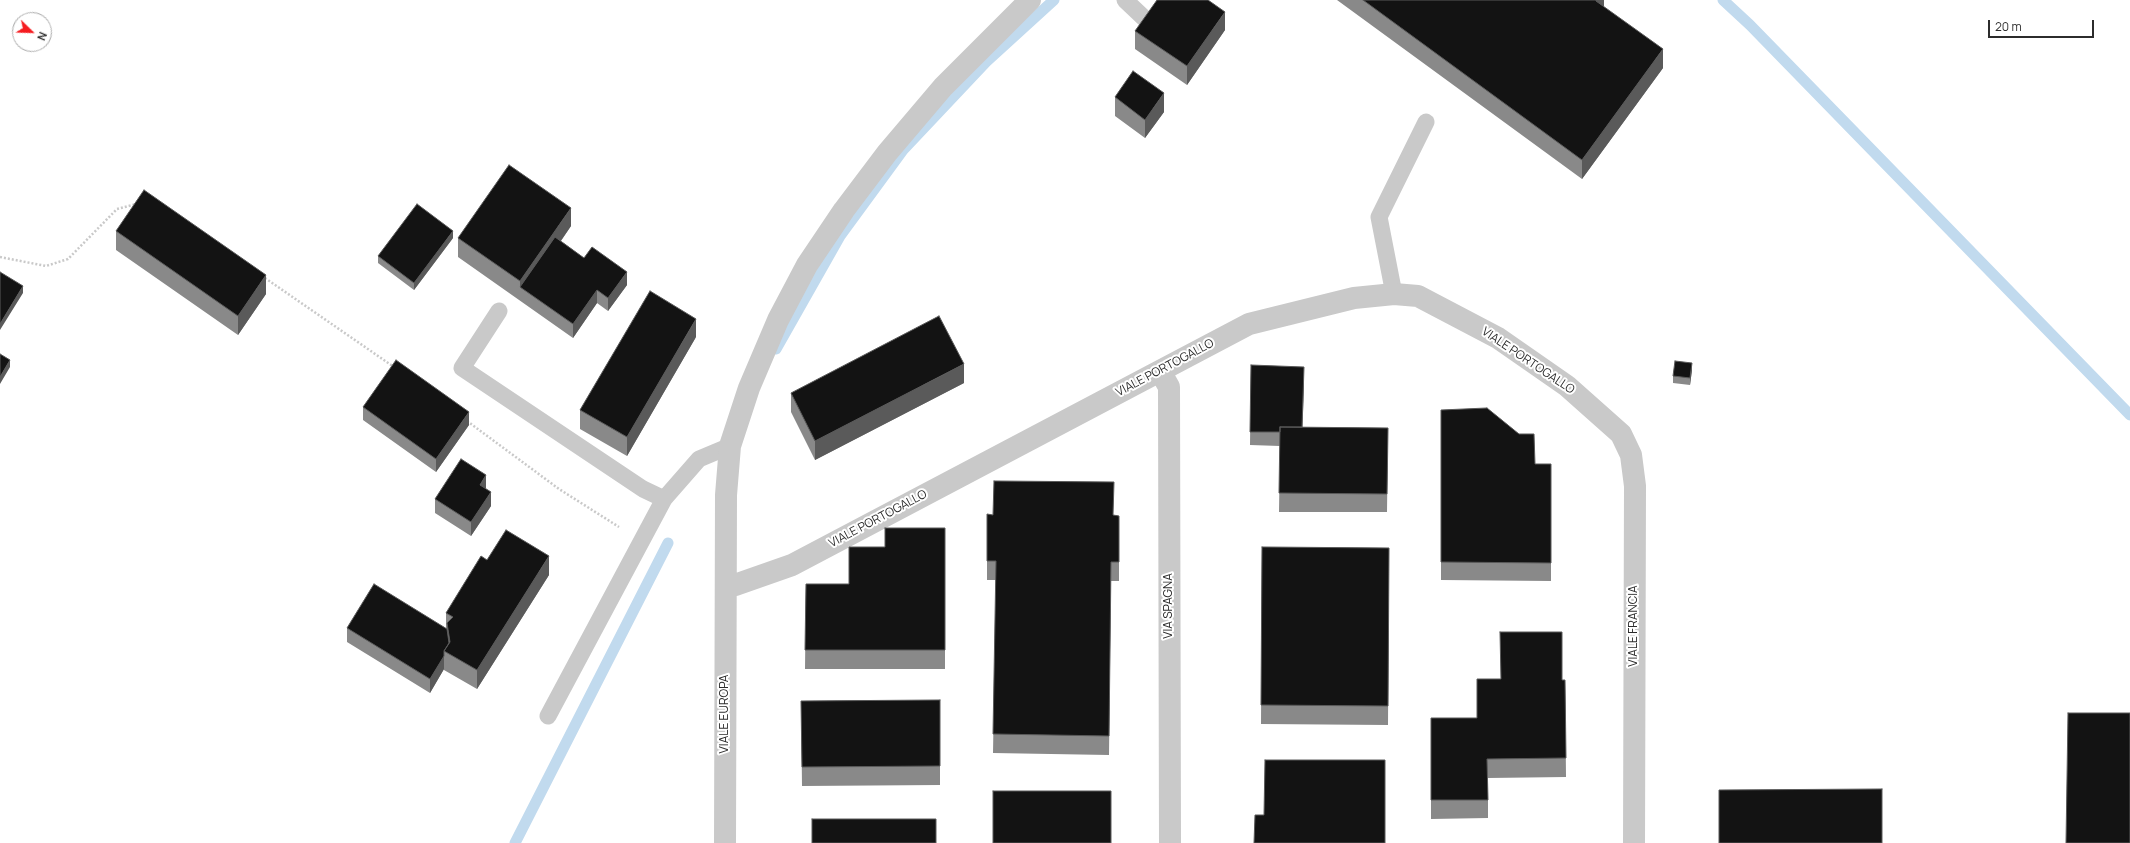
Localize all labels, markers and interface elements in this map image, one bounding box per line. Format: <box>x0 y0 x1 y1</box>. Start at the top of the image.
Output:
north arrow <box>12 12 52 52</box>
scale bar <box>1990 12 2096 38</box>
text: 20 m <box>1995 18 2022 35</box>
text: N <box>34 30 51 43</box>
street label: VIALE PORTOGALLO <box>1479 325 1577 397</box>
street label: VIALE PORTOGALLO <box>1114 336 1216 400</box>
street label: VIALE PORTOGALLO <box>827 487 929 551</box>
street label: VIA SPAGNA <box>1162 573 1176 639</box>
street label: VIALE FRANCIA <box>1627 585 1641 667</box>
street label: VIALE EUROPA <box>718 675 732 753</box>

